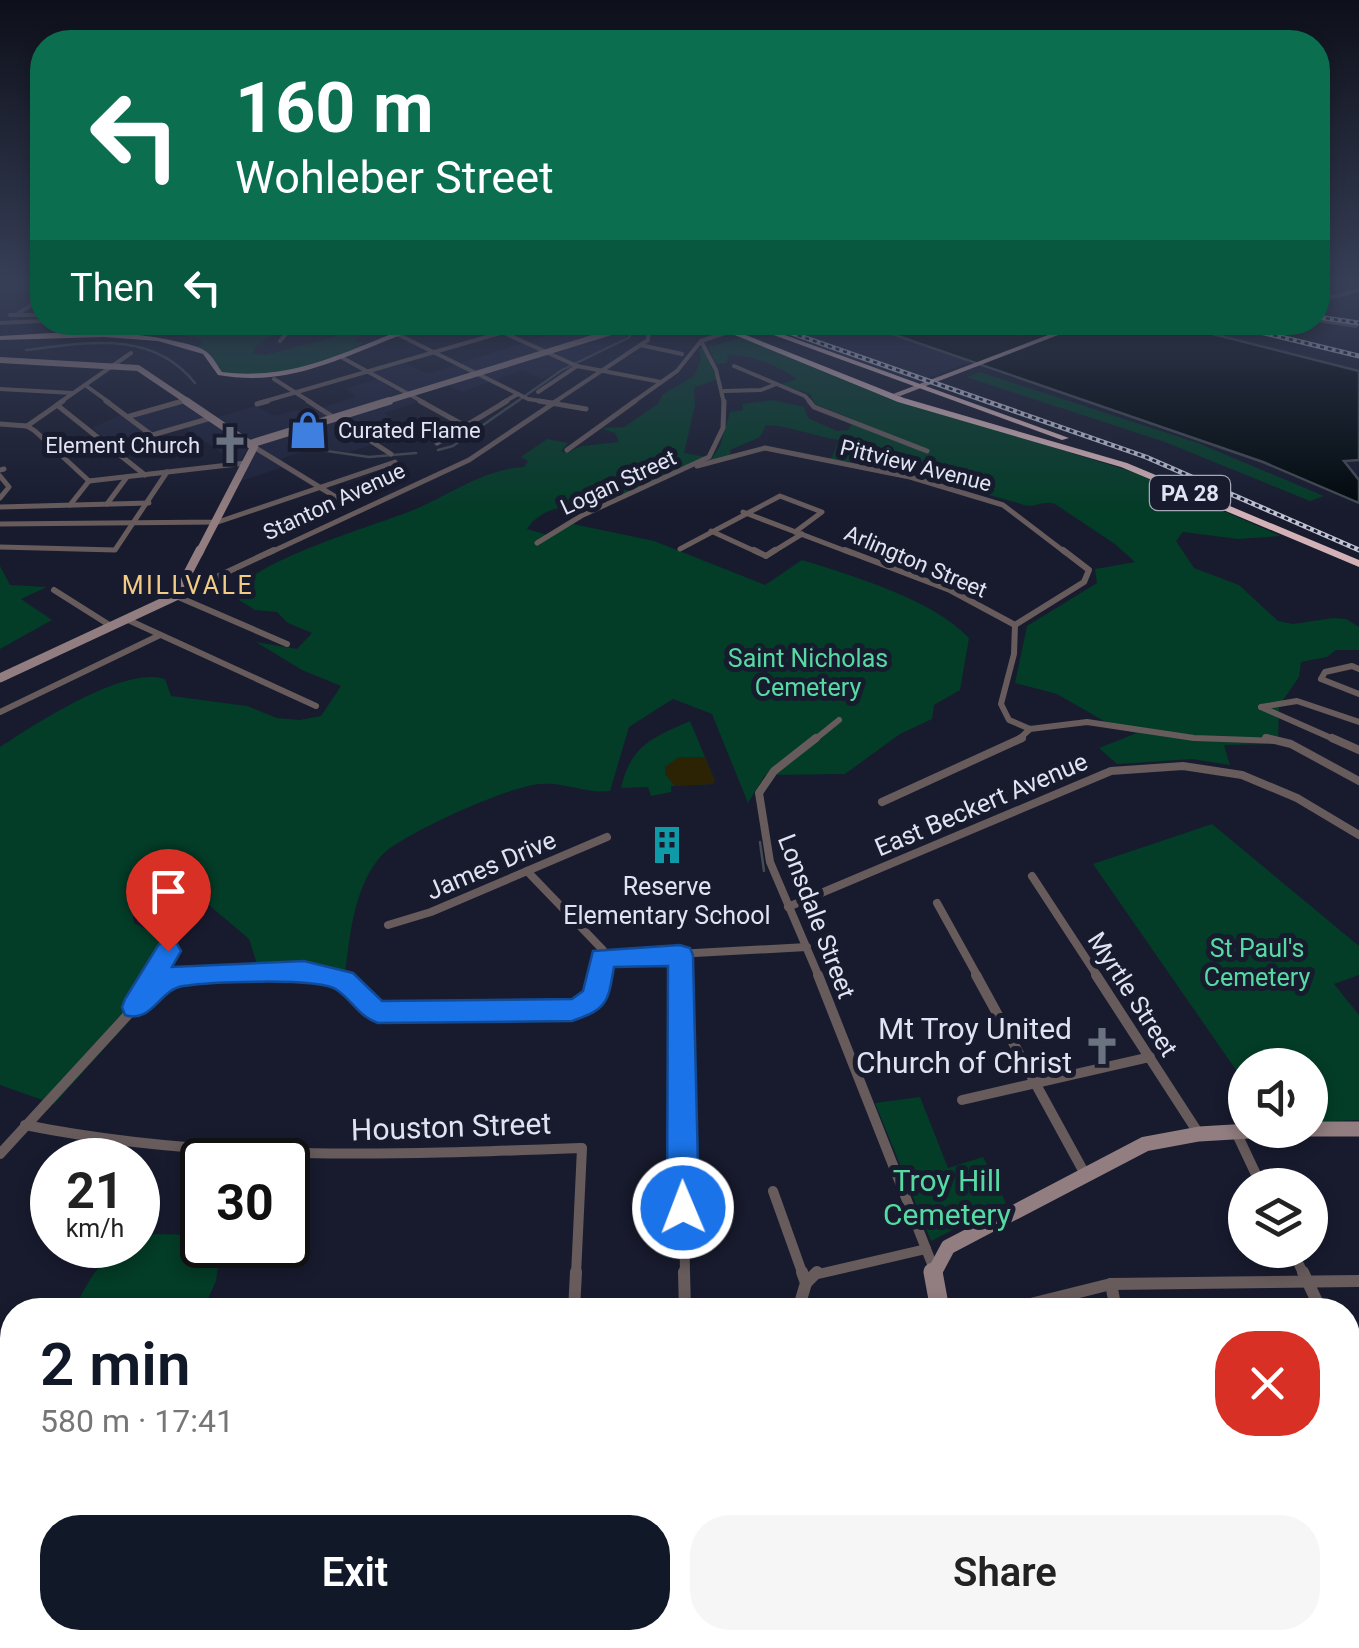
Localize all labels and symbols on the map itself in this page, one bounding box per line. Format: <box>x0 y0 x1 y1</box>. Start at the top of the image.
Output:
shop icon: Curated Flame <box>287 409 329 451</box>
place label: Curated Flame <box>338 418 481 443</box>
church icon: Element Church <box>209 424 251 466</box>
place label: Element Church <box>45 433 200 458</box>
street label: Pittview Avenue <box>838 435 994 496</box>
street label: Logan Street <box>557 445 680 520</box>
street label: Stanton Avenue <box>259 458 409 545</box>
road number: PA 28 <box>1150 476 1230 510</box>
street label: Arlington Street <box>841 520 991 603</box>
district label: MILLVALE <box>122 571 254 600</box>
park label: Saint Nicholas Cemetery <box>728 644 888 702</box>
street label: East Beckert Avenue <box>871 747 1092 862</box>
building icon: Reserve Elementary School <box>646 824 688 866</box>
street label: James Drive <box>422 825 560 906</box>
street label: Lonsdale Street <box>772 830 861 1002</box>
pin <box>126 849 211 952</box>
place label: Reserve Elementary School <box>563 872 771 930</box>
street label: Myrtle Street <box>1082 927 1184 1062</box>
park label: St Paul's Cemetery <box>1204 934 1311 992</box>
place label: Mt Troy United Church of Christ <box>856 1011 1072 1080</box>
church icon: Mt Troy United Church of Christ <box>1081 1025 1123 1067</box>
street label: Houston Street <box>350 1106 552 1147</box>
speed limit sign: 30 <box>180 1138 310 1268</box>
position arrow <box>631 1156 735 1260</box>
park label: Troy Hill Cemetery <box>883 1163 1011 1232</box>

